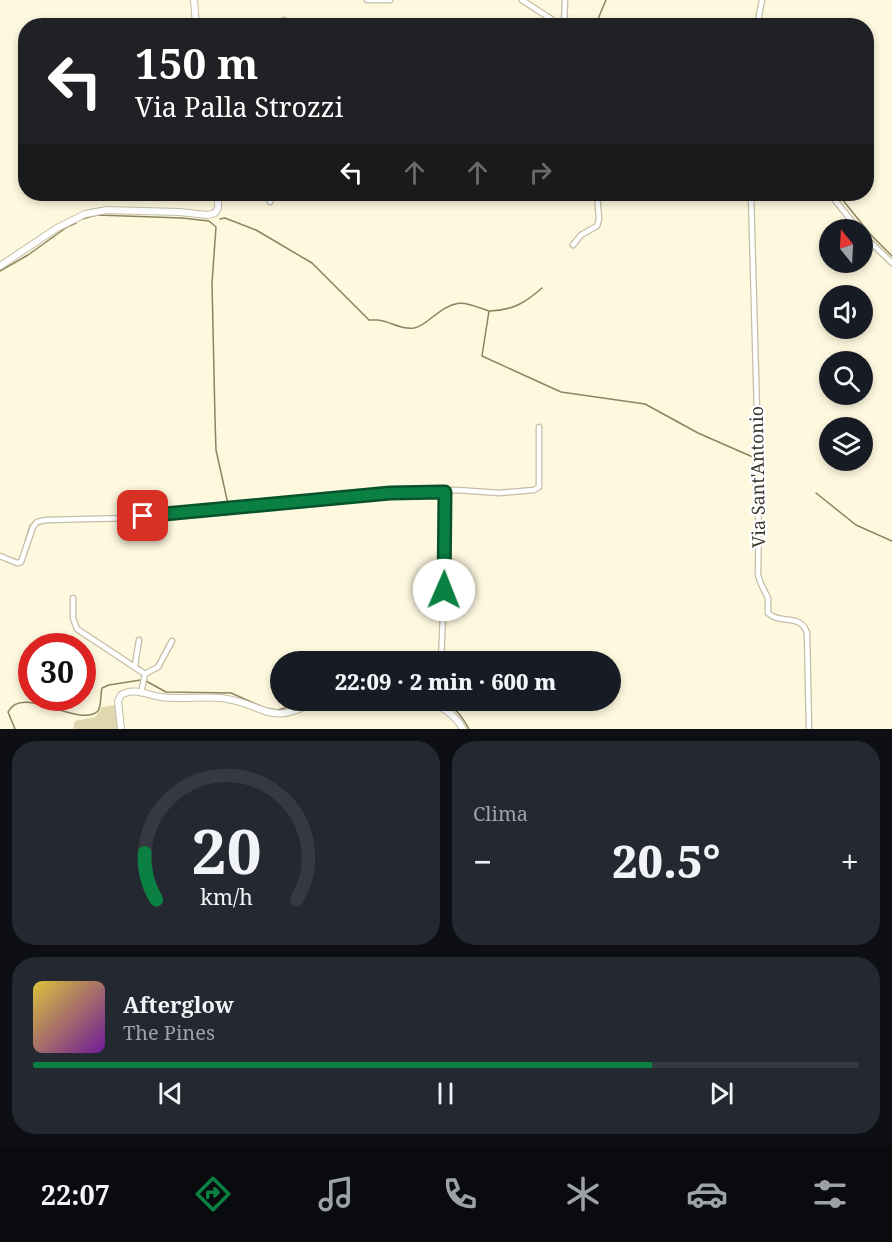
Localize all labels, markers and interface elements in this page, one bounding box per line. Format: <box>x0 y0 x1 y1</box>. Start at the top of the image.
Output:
text: 150 m <box>135 34 259 91</box>
icon: left <box>36 42 114 120</box>
text: Via Palla Strozzi <box>135 88 343 125</box>
icon: left <box>335 156 368 189</box>
icon: ahead <box>398 156 431 189</box>
icon: ahead <box>461 156 494 189</box>
icon: right <box>524 156 557 189</box>
north arrow <box>819 219 873 273</box>
map controls <box>819 219 873 471</box>
button: sound <box>819 285 873 339</box>
button: search <box>819 351 873 405</box>
street label: Via Sant'Antonio <box>744 406 770 548</box>
button: layers <box>819 417 873 471</box>
pin <box>117 490 168 541</box>
icon: arrive <box>126 499 159 532</box>
position arrow <box>412 558 476 622</box>
speed limit sign: 30 <box>18 633 96 711</box>
text: 22:09 · 2 min · 600 m <box>335 666 556 696</box>
text: Clima <box>473 800 528 827</box>
text: 20 <box>191 807 261 892</box>
text: 20.5° <box>612 830 721 891</box>
text: − <box>473 839 492 884</box>
text: + <box>841 839 859 884</box>
text: km/h <box>200 882 253 911</box>
text: Afterglow <box>123 989 234 1019</box>
text: The Pines <box>123 1019 215 1046</box>
icon: previous <box>154 1077 187 1110</box>
icon: pause <box>429 1077 462 1110</box>
icon: next <box>705 1077 738 1110</box>
icon: directions <box>192 1173 234 1215</box>
icon: music <box>315 1173 357 1215</box>
icon: phone <box>439 1173 481 1215</box>
icon: climate <box>562 1173 604 1215</box>
icon: car <box>686 1173 728 1215</box>
icon: filters <box>809 1173 851 1215</box>
text: 22:07 <box>41 1176 110 1213</box>

